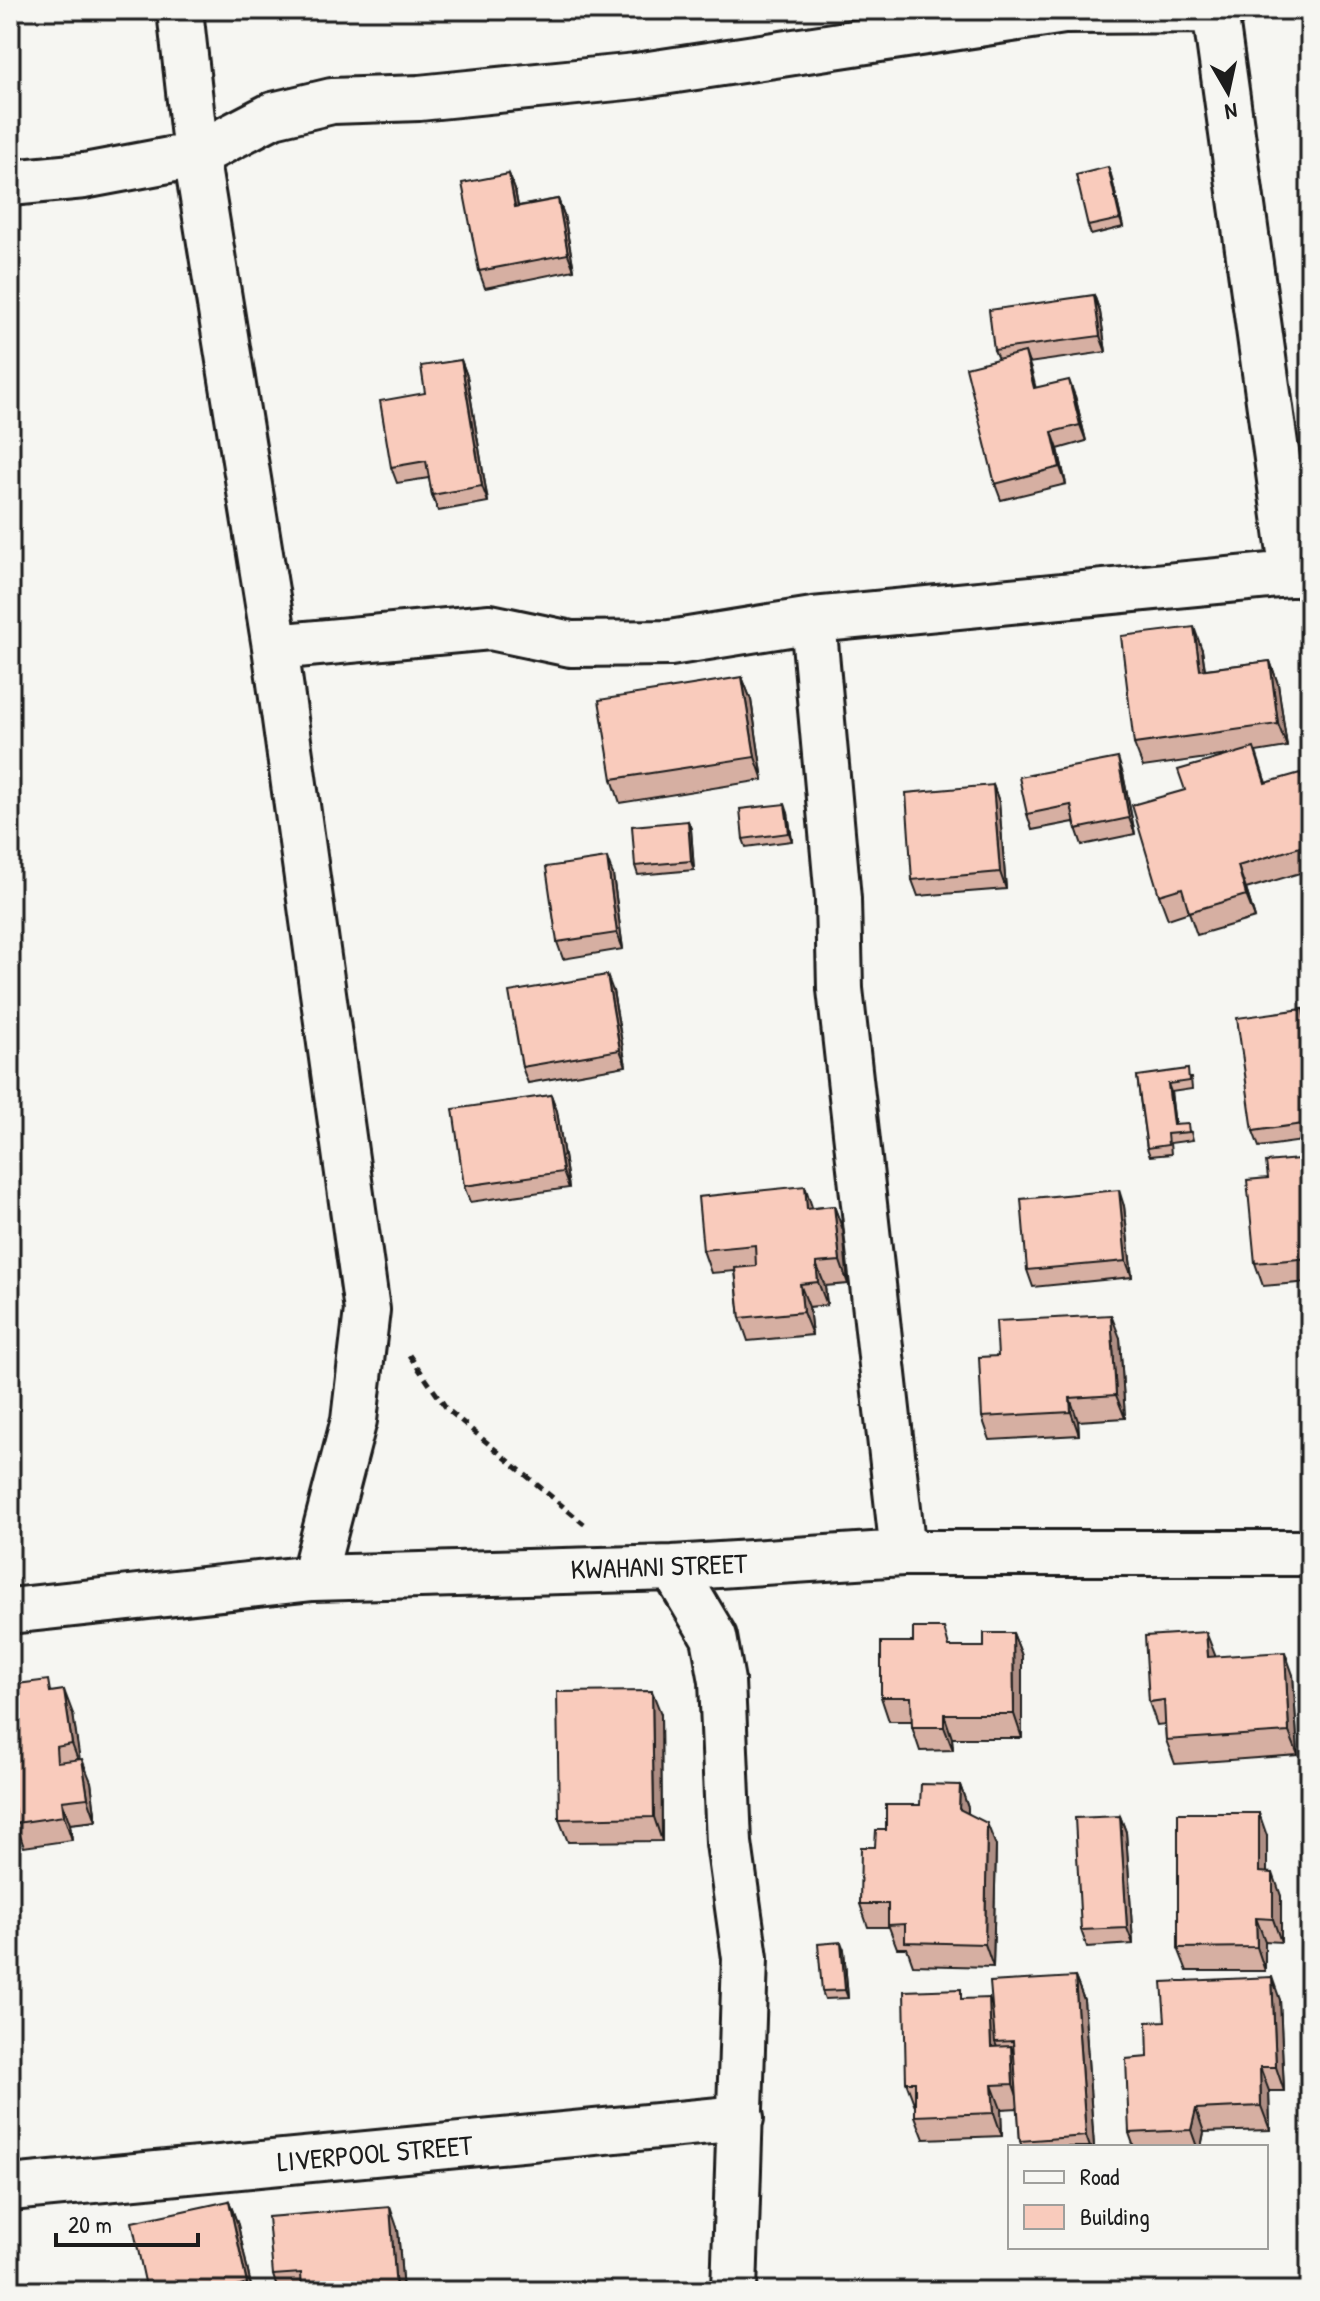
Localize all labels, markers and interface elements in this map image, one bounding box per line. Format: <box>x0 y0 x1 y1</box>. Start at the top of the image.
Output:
north arrow <box>1188 52 1268 132</box>
text: N <box>1223 96 1239 128</box>
street label: KWAHANI STREET <box>570 1544 749 1588</box>
street label: LIVERPOOL STREET <box>276 2125 475 2180</box>
legend <box>1008 2145 1268 2249</box>
text: Road <box>1080 2160 1119 2192</box>
scale bar <box>56 2197 198 2247</box>
text: Building <box>1080 2200 1150 2232</box>
text: 20 m <box>68 2208 112 2240</box>

